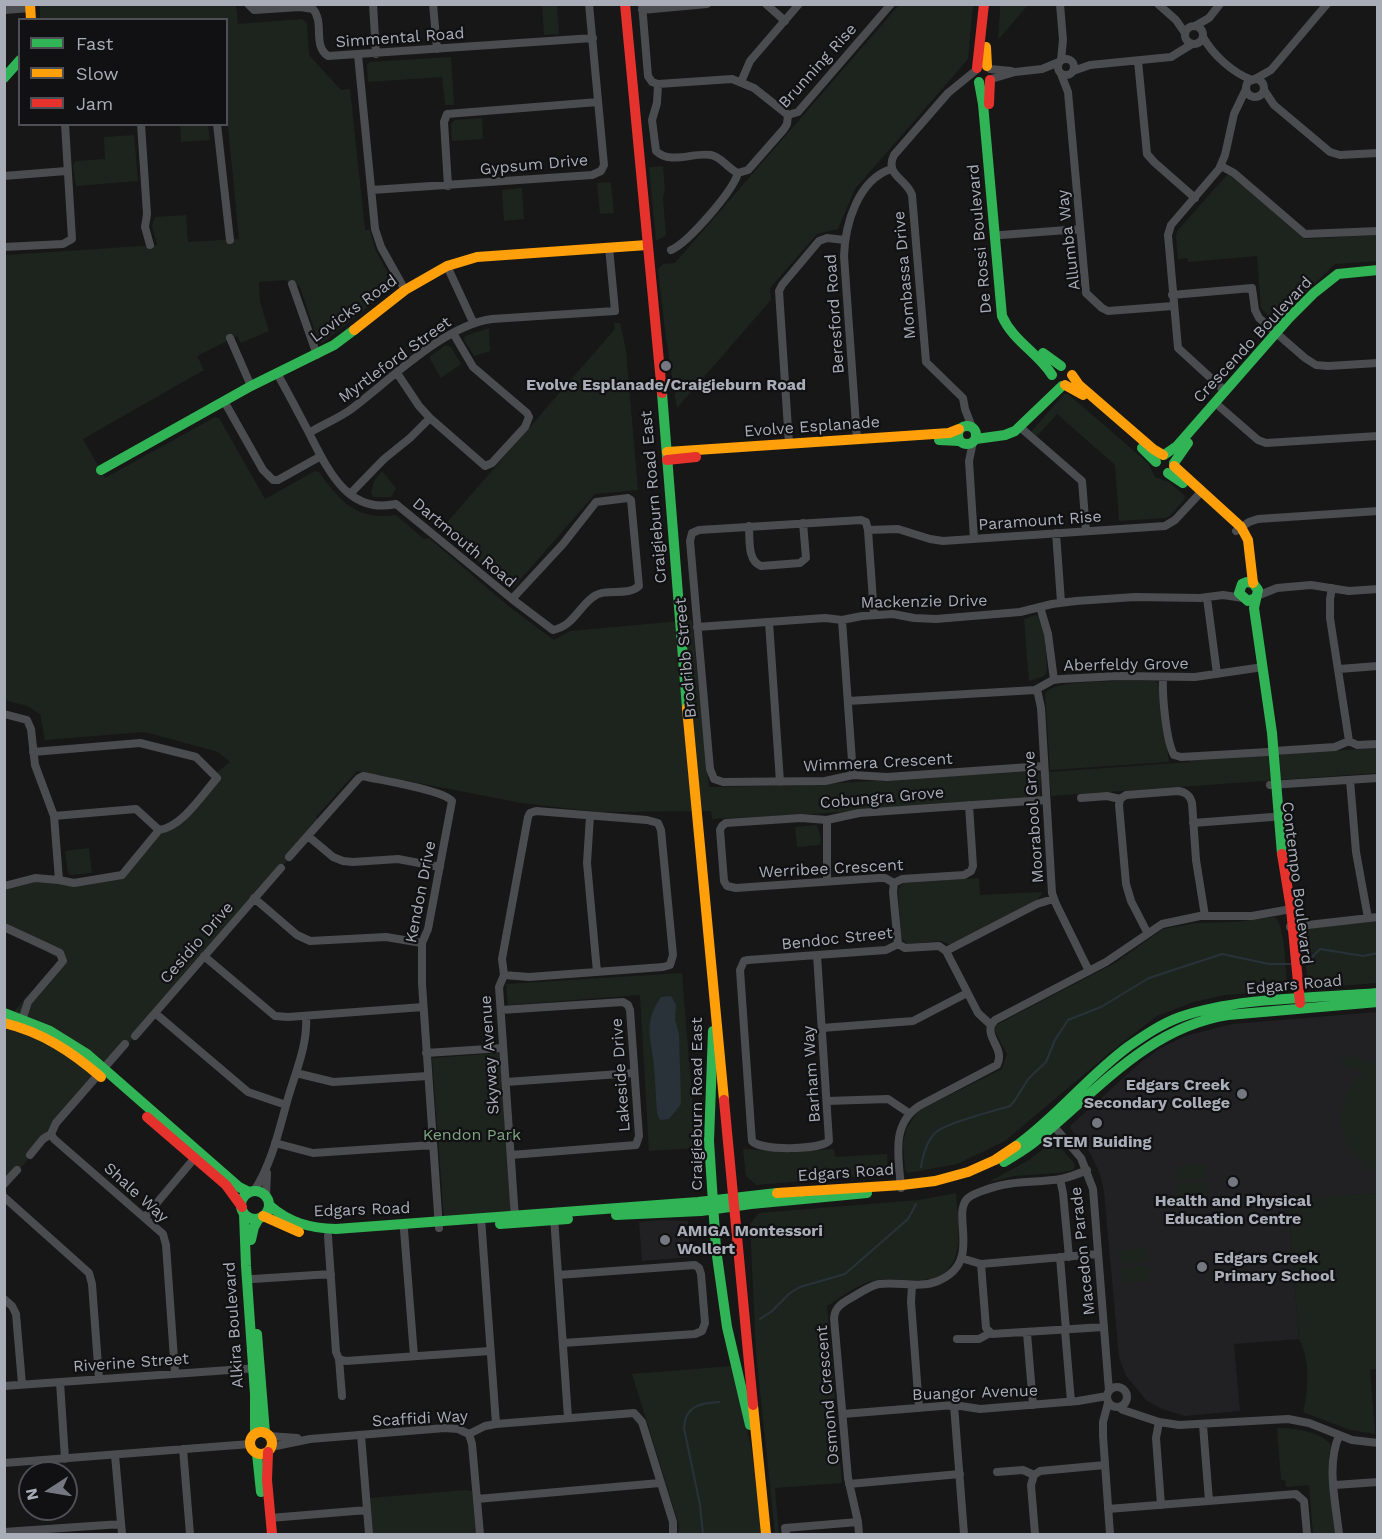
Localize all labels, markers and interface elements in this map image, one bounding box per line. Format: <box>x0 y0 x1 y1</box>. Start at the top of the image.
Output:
legend <box>18 18 228 126</box>
street label: Brunning Rise <box>775 20 861 112</box>
street label: Simmental Road <box>335 24 465 52</box>
text: Fast <box>76 33 113 54</box>
text: Slow <box>76 63 119 84</box>
text: Jam <box>76 93 113 114</box>
street label: Gypsum Drive <box>479 151 589 179</box>
street label: De Rossi Boulevard <box>964 163 996 315</box>
street label: Allumba Way <box>1053 188 1085 292</box>
street label: Mombassa Drive <box>890 210 920 340</box>
street label: Beresford Road <box>821 253 849 375</box>
street label: Lovicks Road <box>307 271 401 347</box>
street label: Crescendo Boulevard <box>1190 273 1316 407</box>
street label: Myrtleford Street <box>335 313 455 407</box>
marker: Evolve Esplanade/Craigieburn Road <box>659 359 673 373</box>
place label: Evolve Esplanade/Craigieburn Road <box>526 375 806 395</box>
street label: Craigieburn Road East <box>637 410 671 584</box>
street label: Evolve Esplanade <box>743 413 881 441</box>
street label: Dartmouth Road <box>408 494 520 592</box>
street label: Paramount Rise <box>978 507 1102 535</box>
street label: Mackenzie Drive <box>860 591 988 613</box>
street label: Brodribb Street <box>671 597 701 719</box>
street label: Aberfeldy Grove <box>1063 654 1189 676</box>
street label: Wimmera Crescent <box>803 749 953 777</box>
street label: Moorabool Grove <box>1020 750 1048 884</box>
street label: Cobungra Grove <box>819 783 945 813</box>
street label: Contempo Boulevard <box>1277 800 1317 966</box>
street label: Kendon Drive <box>402 839 440 945</box>
street label: Werribee Crescent <box>758 856 904 882</box>
street label: Cesidio Drive <box>156 898 238 988</box>
street label: Bendoc Street <box>780 924 894 954</box>
street label: Edgars Road <box>1245 971 1343 999</box>
street label: Skyway Avenue <box>476 995 504 1115</box>
street label: Craigieburn Road East <box>687 1017 707 1191</box>
street label: Lakeside Drive <box>607 1018 635 1132</box>
street label: Barham Way <box>799 1025 825 1123</box>
place label: Edgars Creek Secondary College <box>1084 1075 1230 1113</box>
marker: Edgars Creek Secondary College <box>1235 1087 1249 1101</box>
marker: STEM Buiding <box>1090 1116 1104 1130</box>
park label: Kendon Park <box>423 1125 521 1145</box>
place label: STEM Buiding <box>1043 1132 1151 1152</box>
street label: Shale Way <box>100 1159 172 1227</box>
street label: Edgars Road <box>797 1160 895 1186</box>
marker: Health and Physical Education Centre <box>1226 1175 1240 1189</box>
street label: Macedon Parade <box>1067 1186 1099 1316</box>
place label: Health and Physical Education Centre <box>1155 1191 1311 1229</box>
street label: Edgars Road <box>313 1199 411 1221</box>
place label: AMIGA Montessori Wollert <box>677 1221 823 1259</box>
marker: AMIGA Montessori Wollert <box>658 1233 672 1247</box>
place label: Edgars Creek Primary School <box>1214 1248 1335 1286</box>
marker: Edgars Creek Primary School <box>1195 1260 1209 1274</box>
street label: Alkira Boulevard <box>220 1261 248 1389</box>
street label: Osmond Crescent <box>812 1324 844 1466</box>
street label: Riverine Street <box>73 1349 189 1377</box>
street label: Buangor Avenue <box>912 1381 1038 1405</box>
street label: Scaffidi Way <box>371 1407 469 1431</box>
north arrow <box>18 1461 78 1521</box>
text: N <box>21 1487 42 1502</box>

